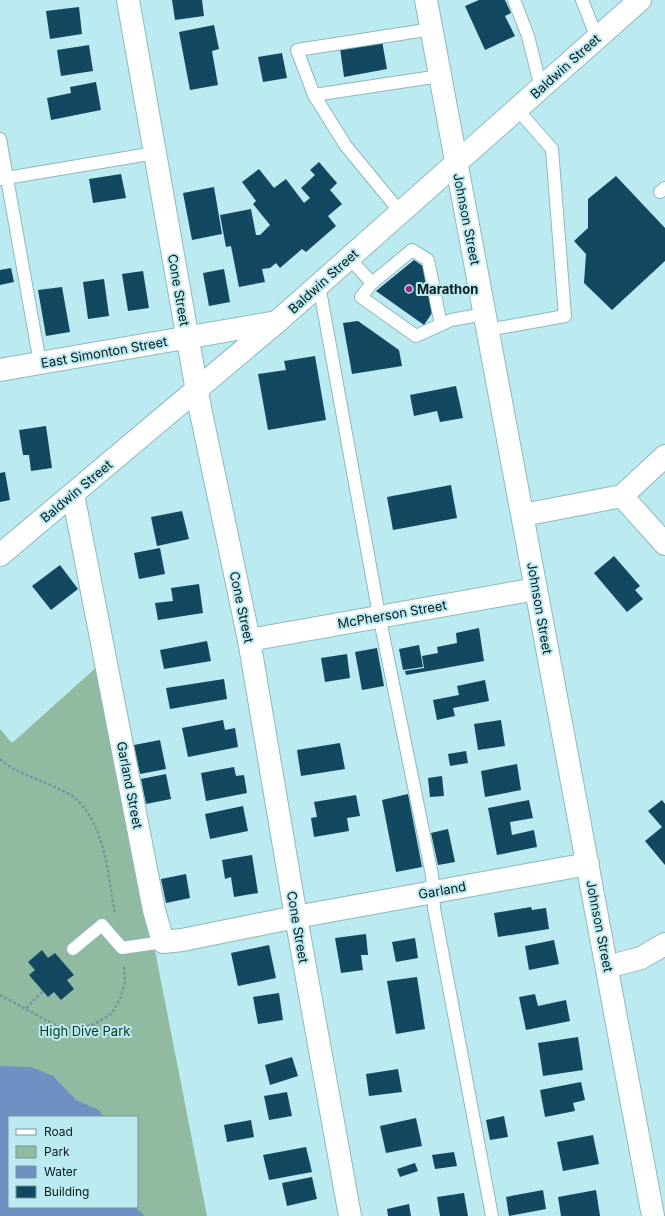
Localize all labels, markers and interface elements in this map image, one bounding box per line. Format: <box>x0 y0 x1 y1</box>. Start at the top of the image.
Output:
street label: Baldwin Street <box>527 30 603 102</box>
street label: Johnson Street <box>450 172 484 266</box>
street label: Baldwin Street <box>285 245 361 317</box>
street label: Cone Street <box>165 253 193 327</box>
place label: Marathon <box>417 281 478 297</box>
marker: Marathon <box>404 284 414 294</box>
street label: East Simonton Street <box>39 333 169 371</box>
street label: Baldwin Street <box>37 456 115 526</box>
street label: Johnson Street <box>524 561 556 655</box>
street label: Cone Street <box>227 570 257 644</box>
street label: McPherson Street <box>336 597 448 631</box>
street label: Garland Street <box>114 740 146 830</box>
street label: Garland <box>417 878 467 902</box>
street label: Johnson Street <box>583 879 617 973</box>
street label: Cone Street <box>284 890 312 964</box>
park label: High Dive Park <box>40 1023 130 1039</box>
legend <box>8 1116 138 1208</box>
text: Road <box>44 1124 73 1139</box>
text: Park <box>44 1144 70 1159</box>
text: Water <box>44 1164 78 1179</box>
text: Building <box>44 1184 89 1199</box>

